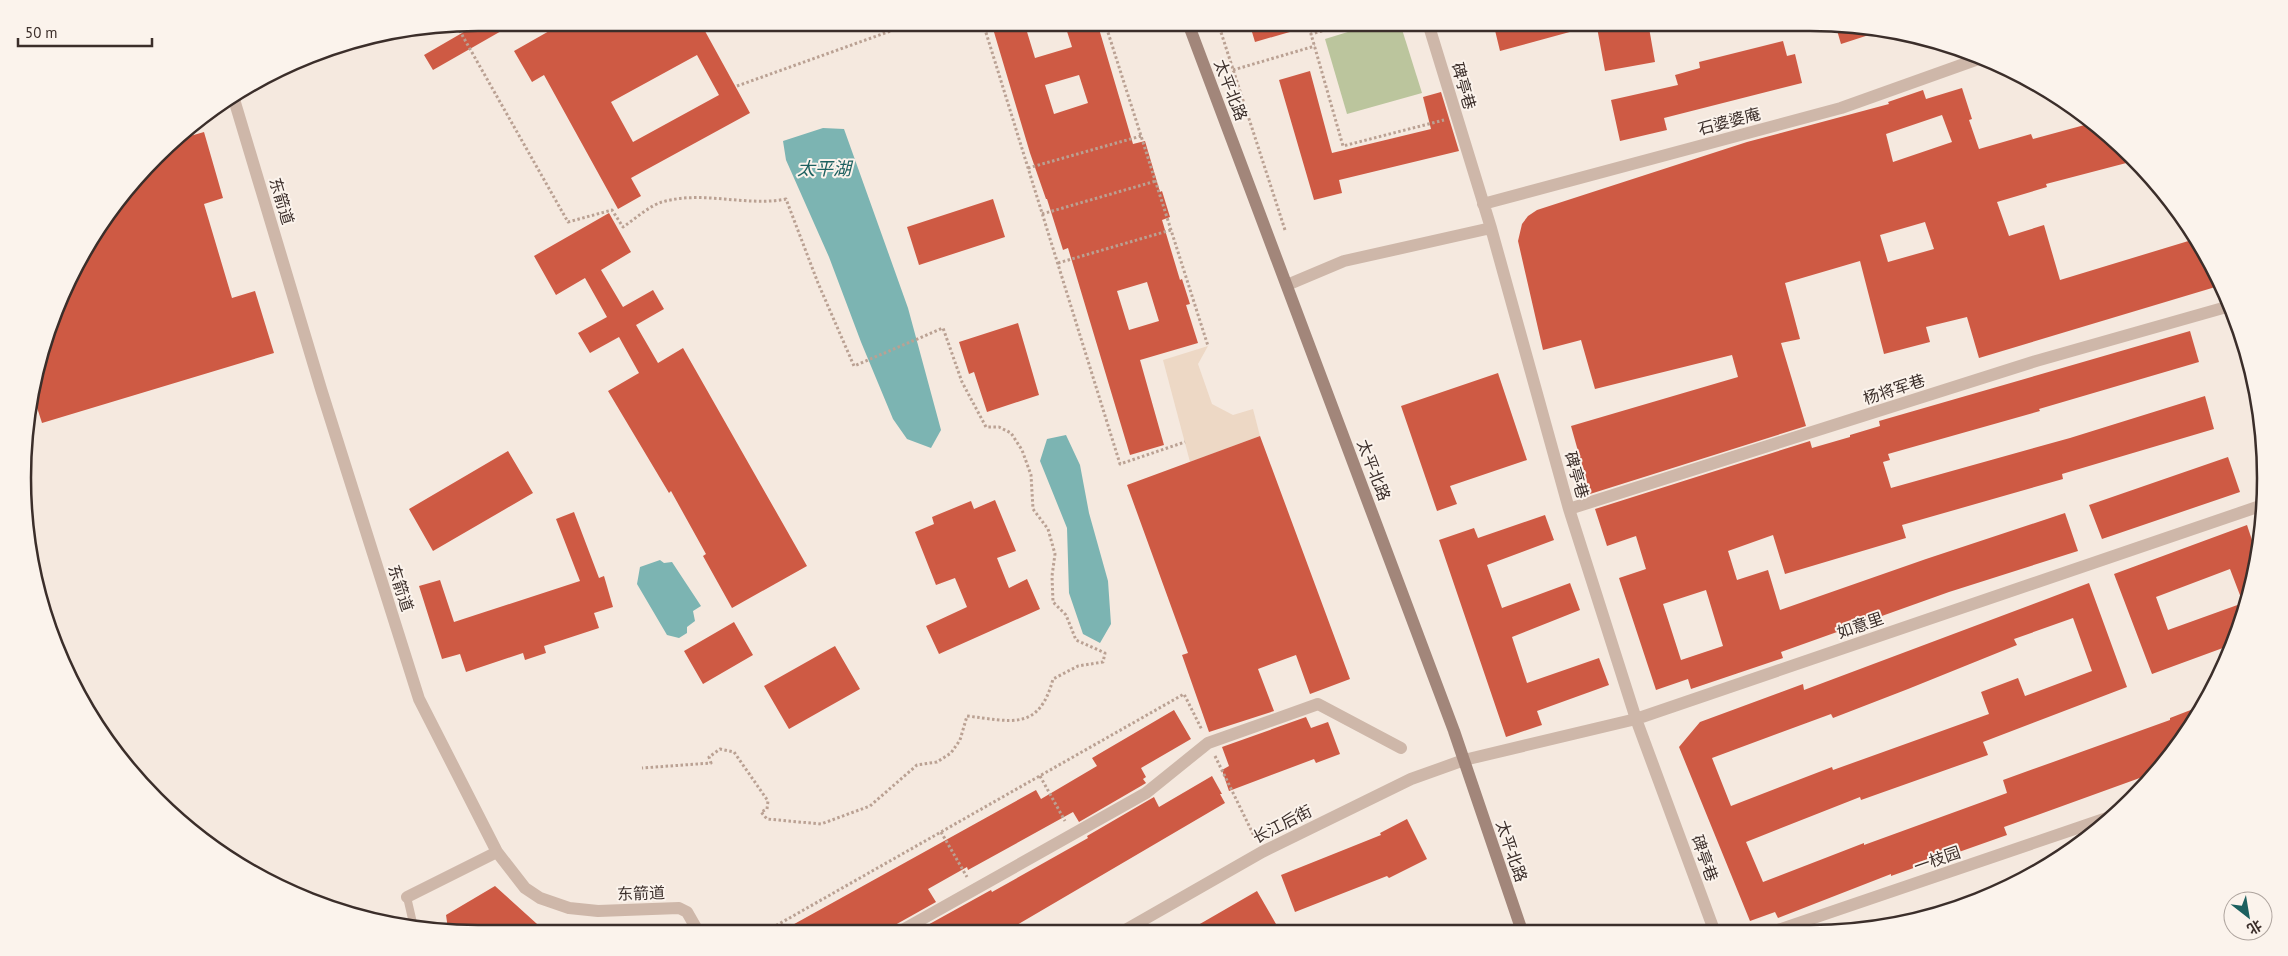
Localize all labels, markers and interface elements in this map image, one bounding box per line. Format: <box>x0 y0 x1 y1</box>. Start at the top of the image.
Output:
scale bar <box>18 15 151 47</box>
text: 50 m <box>25 23 58 42</box>
street label: 太平北路 <box>1210 57 1252 123</box>
street label: 碑亭巷 <box>1448 60 1480 112</box>
street label: 石婆婆庵 <box>1695 103 1763 139</box>
water label: 太平湖 <box>797 157 854 180</box>
street label: 东箭道 <box>265 175 299 227</box>
street label: 杨将军巷 <box>1860 370 1928 408</box>
street label: 太平北路 <box>1353 437 1395 503</box>
street label: 碑亭巷 <box>1561 449 1593 501</box>
street label: 东箭道 <box>384 562 418 614</box>
street label: 如意里 <box>1834 608 1886 642</box>
street label: 长江后街 <box>1249 801 1315 847</box>
street label: 太平北路 <box>1492 817 1532 885</box>
street label: 碑亭巷 <box>1687 832 1723 884</box>
street label: 一枝园 <box>1911 842 1963 876</box>
street label: 东箭道 <box>617 882 665 904</box>
north arrow <box>2223 891 2273 941</box>
text: 北 <box>2244 916 2265 938</box>

